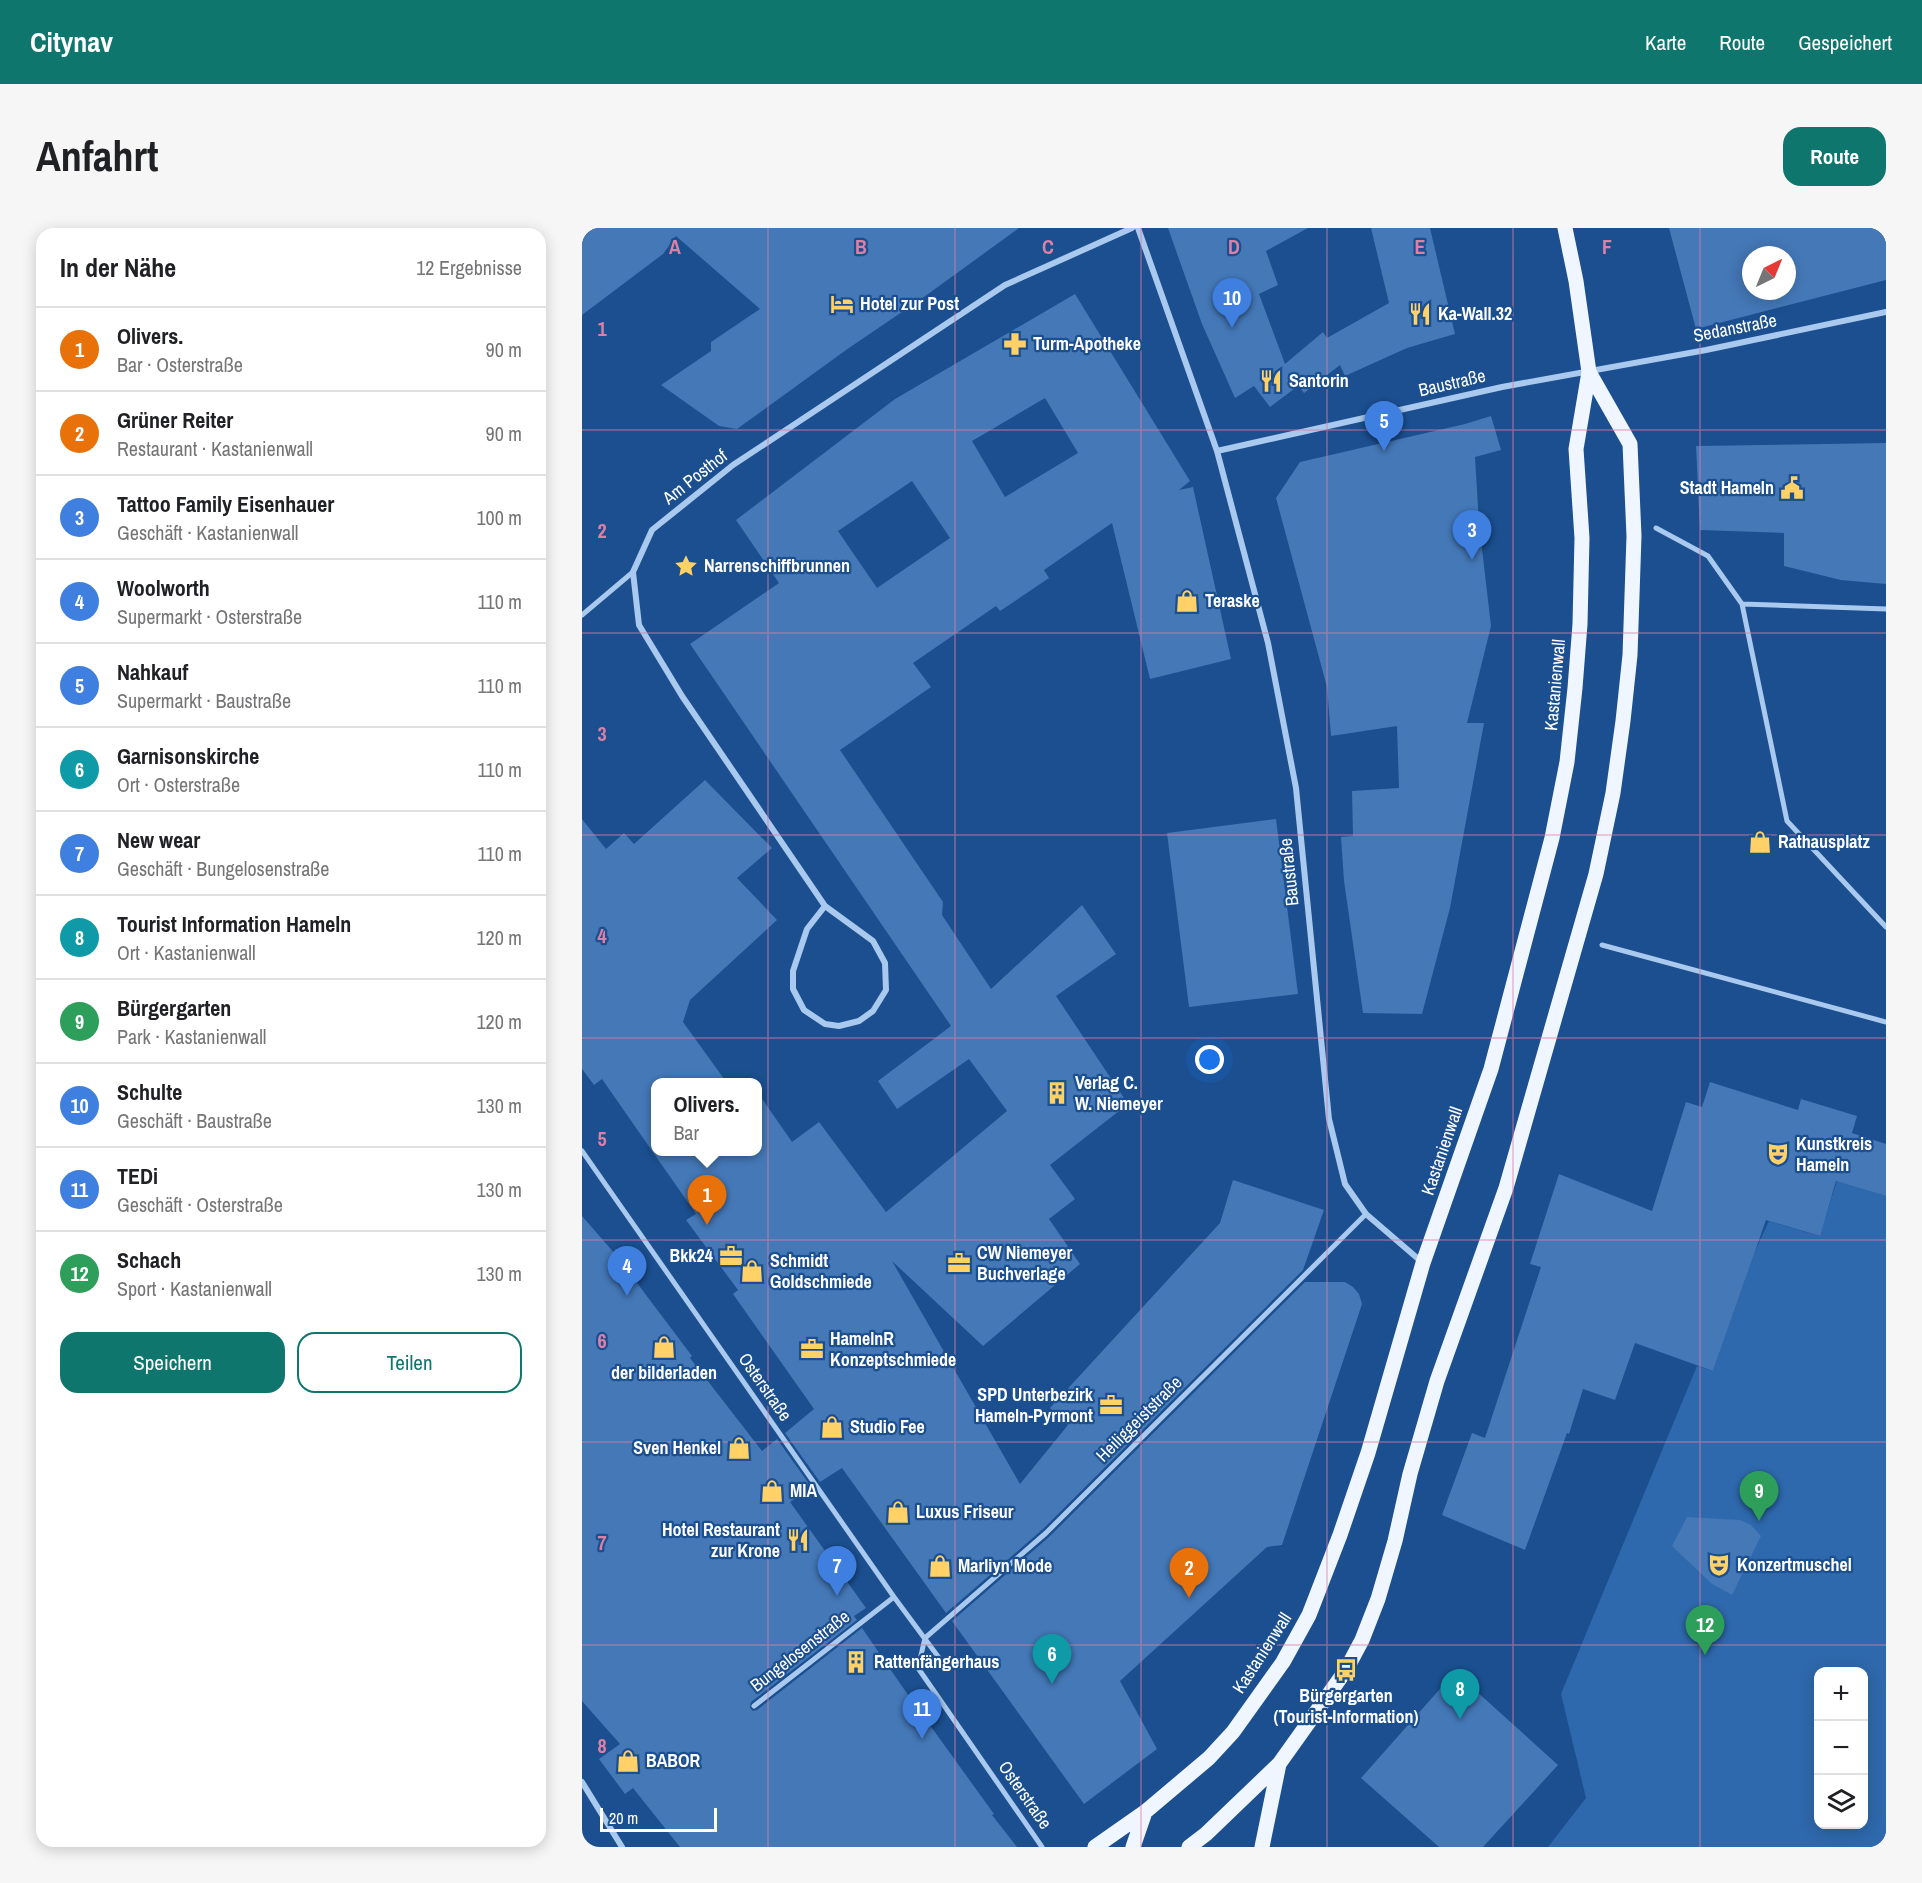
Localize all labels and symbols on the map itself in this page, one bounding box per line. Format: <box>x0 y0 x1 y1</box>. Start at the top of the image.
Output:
text: A <box>669 233 681 260</box>
text: B <box>855 233 867 260</box>
text: C <box>1042 233 1054 260</box>
text: D <box>1228 233 1240 260</box>
text: E <box>1415 233 1426 260</box>
text: F <box>1602 233 1612 260</box>
north arrow <box>1742 246 1796 300</box>
pin: 10 <box>1212 279 1252 328</box>
hotel icon: Hotel zur Post <box>829 291 855 317</box>
place label: Hotel zur Post <box>860 291 959 316</box>
restaurant icon: Ka-Wall.32 <box>1407 301 1433 327</box>
place label: Ka-Wall.32 <box>1438 301 1512 326</box>
street label: Sedanstraße <box>1691 307 1779 348</box>
text: 1 <box>597 315 607 342</box>
pharmacy icon: Turm-Apotheke <box>1002 331 1028 357</box>
place label: Turm-Apotheke <box>1033 331 1141 356</box>
street label: Baustraße <box>1416 363 1488 402</box>
restaurant icon: Santorin <box>1258 368 1284 394</box>
place label: Santorin <box>1289 368 1349 393</box>
pin: 5 <box>1364 402 1404 451</box>
street label: Am Posthof <box>656 443 733 511</box>
place label: Stadt Hameln <box>1680 475 1774 500</box>
public building icon: Stadt Hameln <box>1779 475 1805 501</box>
pin: 3 <box>1452 510 1492 560</box>
text: 2 <box>597 517 607 544</box>
place icon: Narrenschiffbrunnen <box>673 553 699 579</box>
place label: Narrenschiffbrunnen <box>704 553 850 578</box>
shop icon: Teraske <box>1174 588 1200 614</box>
place label: Teraske <box>1205 588 1260 613</box>
street label: Kastanienwall <box>1538 638 1571 732</box>
text: 3 <box>597 720 607 747</box>
shop icon: Rathausplatz <box>1747 829 1773 855</box>
place label: Rathausplatz <box>1778 829 1870 854</box>
street label: Baustraße <box>1273 837 1304 907</box>
text: 4 <box>597 922 607 949</box>
your location <box>1195 1045 1224 1074</box>
place label: Verlag C. W. Niemeyer <box>1075 1070 1163 1116</box>
building icon: Verlag C. W. Niemeyer <box>1044 1080 1070 1106</box>
street label: Kastanienwall <box>1415 1103 1468 1198</box>
text: 5 <box>597 1125 607 1152</box>
place label: Kunstkreis Hameln <box>1796 1131 1872 1177</box>
theatre icon: Kunstkreis Hameln <box>1765 1141 1791 1167</box>
pin: 1 <box>688 1176 726 1225</box>
place label: CW Niemeyer Buchverlage <box>977 1240 1072 1286</box>
place label: Bkk24 <box>670 1243 714 1268</box>
office icon: Bkk24 <box>718 1243 744 1269</box>
pin: 4 <box>608 1246 646 1296</box>
place label: Schmidt Goldschmiede <box>770 1248 872 1294</box>
office icon: CW Niemeyer Buchverlage <box>946 1250 972 1276</box>
shop icon: Schmidt Goldschmiede <box>739 1258 765 1284</box>
place label: HamelnR Konzeptschmiede <box>830 1326 956 1372</box>
text: 6 <box>597 1327 607 1354</box>
shop icon: der bilderladen <box>651 1334 677 1360</box>
office icon: HamelnR Konzeptschmiede <box>799 1336 825 1362</box>
street label: Osterstraße <box>733 1348 798 1426</box>
place label: der bilderladen <box>611 1360 717 1385</box>
street label: Heiliggeiststraße <box>1090 1370 1187 1467</box>
place label: SPD Unterbezirk Hameln-Pyrmont <box>975 1382 1094 1428</box>
office icon: SPD Unterbezirk Hameln-Pyrmont <box>1098 1392 1124 1418</box>
shop icon: Studio Fee <box>819 1414 845 1440</box>
place label: Studio Fee <box>850 1414 925 1439</box>
place label: Sven Henkel <box>633 1435 721 1460</box>
shop icon: Sven Henkel <box>726 1435 752 1461</box>
pin: 9 <box>1740 1472 1778 1521</box>
shop icon: MIA <box>759 1478 785 1504</box>
place label: MIA <box>790 1478 817 1503</box>
shop icon: Luxus Friseur <box>885 1499 911 1525</box>
place label: Luxus Friseur <box>916 1499 1014 1524</box>
place label: Hotel Restaurant zur Krone <box>662 1517 780 1563</box>
restaurant icon: Hotel Restaurant zur Krone <box>785 1527 811 1553</box>
text: 7 <box>597 1529 607 1556</box>
pin: 7 <box>818 1546 856 1596</box>
pin: 2 <box>1170 1548 1208 1598</box>
theatre icon: Konzertmuschel <box>1706 1552 1732 1578</box>
place label: Konzertmuschel <box>1737 1552 1852 1577</box>
shop icon: Marliyn Mode <box>927 1553 953 1579</box>
place label: Marliyn Mode <box>958 1553 1052 1578</box>
street label: Bungelosenstraße <box>745 1604 855 1697</box>
pin: 12 <box>1686 1606 1724 1655</box>
street label: Kastanienwall <box>1226 1607 1297 1698</box>
pin: 6 <box>1032 1634 1072 1684</box>
building icon: Rattenfängerhaus <box>843 1649 869 1675</box>
place label: Rattenfängerhaus <box>874 1649 999 1674</box>
bus stop icon: Bürgergarten (Tourist-Information) <box>1333 1657 1359 1683</box>
pin: 8 <box>1440 1670 1480 1719</box>
place label: Bürgergarten (Tourist-Information) <box>1274 1683 1419 1729</box>
pin: 11 <box>902 1690 942 1739</box>
text: 8 <box>597 1732 607 1759</box>
shop icon: BABOR <box>615 1748 641 1774</box>
place label: BABOR <box>646 1748 700 1773</box>
street label: Osterstraße <box>993 1756 1058 1834</box>
scale bar <box>600 1805 717 1832</box>

